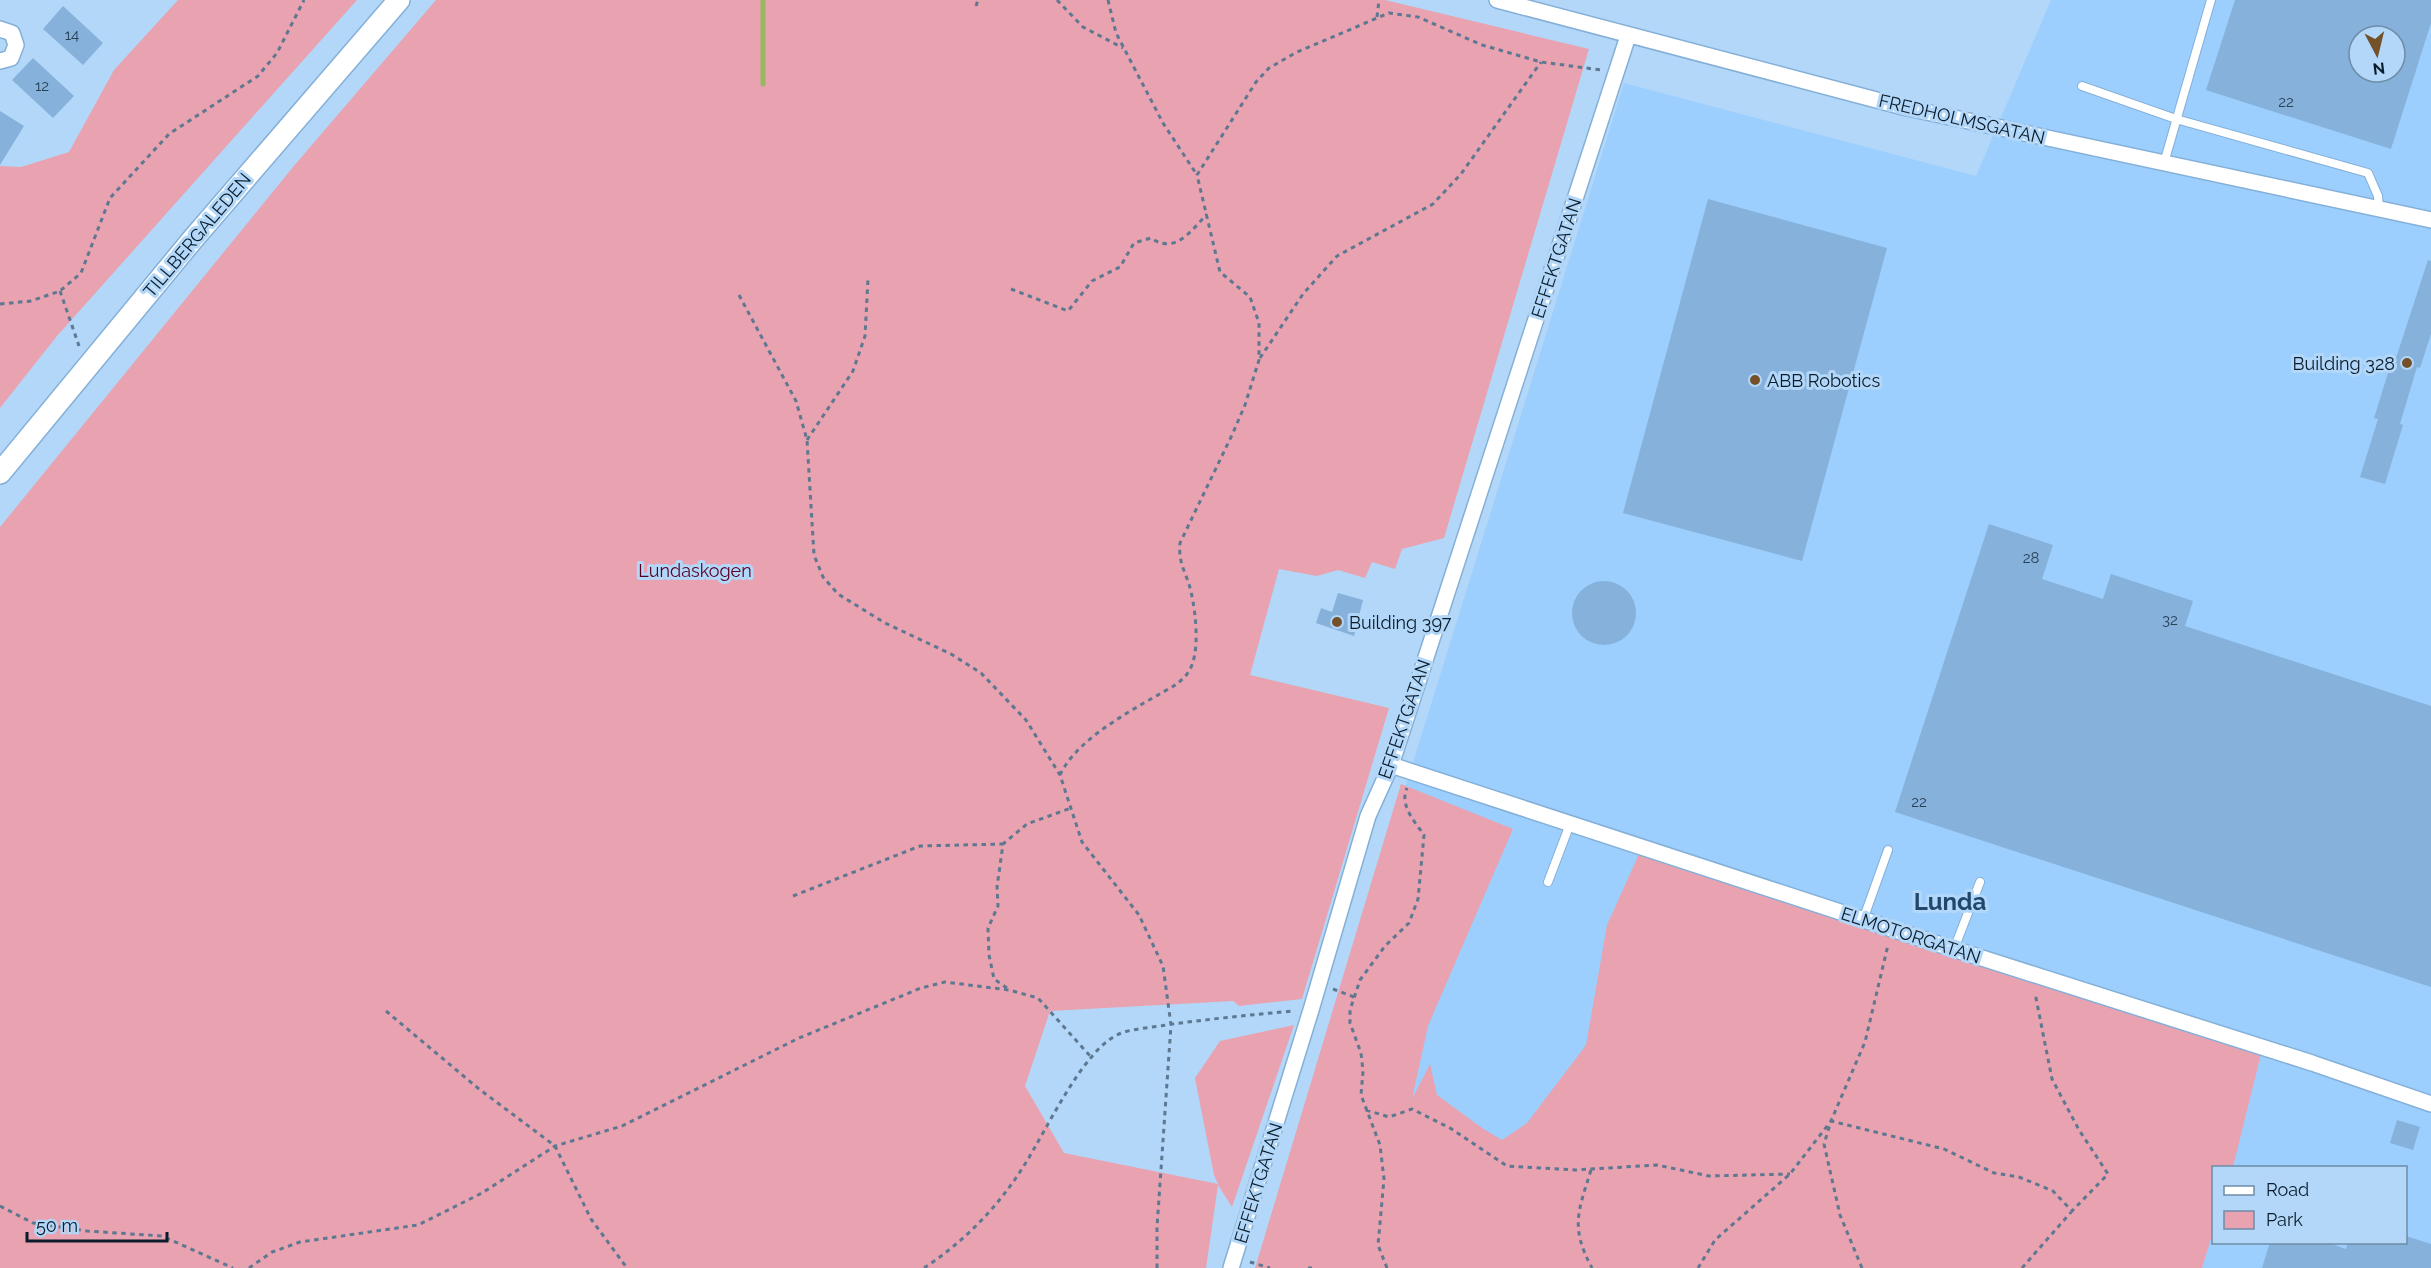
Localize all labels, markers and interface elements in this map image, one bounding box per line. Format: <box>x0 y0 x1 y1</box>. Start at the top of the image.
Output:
north arrow <box>2347 24 2407 84</box>
house number: 14 <box>65 26 79 44</box>
text: N <box>2372 58 2386 79</box>
house number: 12 <box>35 77 49 95</box>
street label: FREDHOLMSGATAN <box>1877 90 2047 148</box>
house number: 22 <box>2278 93 2294 111</box>
street label: TILLBERGALEDEN <box>139 169 255 301</box>
street label: EFFEKTGATAN <box>1527 195 1585 321</box>
place label: Building 328 <box>2293 353 2395 374</box>
marker: Building 328 <box>2400 356 2414 370</box>
place label: ABB Robotics <box>1767 370 1880 391</box>
marker: ABB Robotics <box>1748 373 1762 387</box>
house number: 28 <box>2023 549 2039 567</box>
park label: Lundaskogen <box>638 560 752 581</box>
house number: 32 <box>2162 611 2178 629</box>
place label: Building 397 <box>1349 612 1452 633</box>
marker: Building 397 <box>1330 615 1344 629</box>
street label: EFFEKTGATAN <box>1374 657 1434 781</box>
house number: 22 <box>1911 793 1927 811</box>
district label: Lunda <box>1914 887 1987 916</box>
street label: ELMOTORGATAN <box>1838 902 1984 968</box>
street label: EFFEKTGATAN <box>1230 1120 1286 1246</box>
legend <box>2212 1166 2407 1244</box>
text: Road <box>2266 1179 2309 1200</box>
scale bar <box>27 1205 166 1243</box>
text: Park <box>2266 1209 2303 1230</box>
text: 50 m <box>36 1215 78 1236</box>

